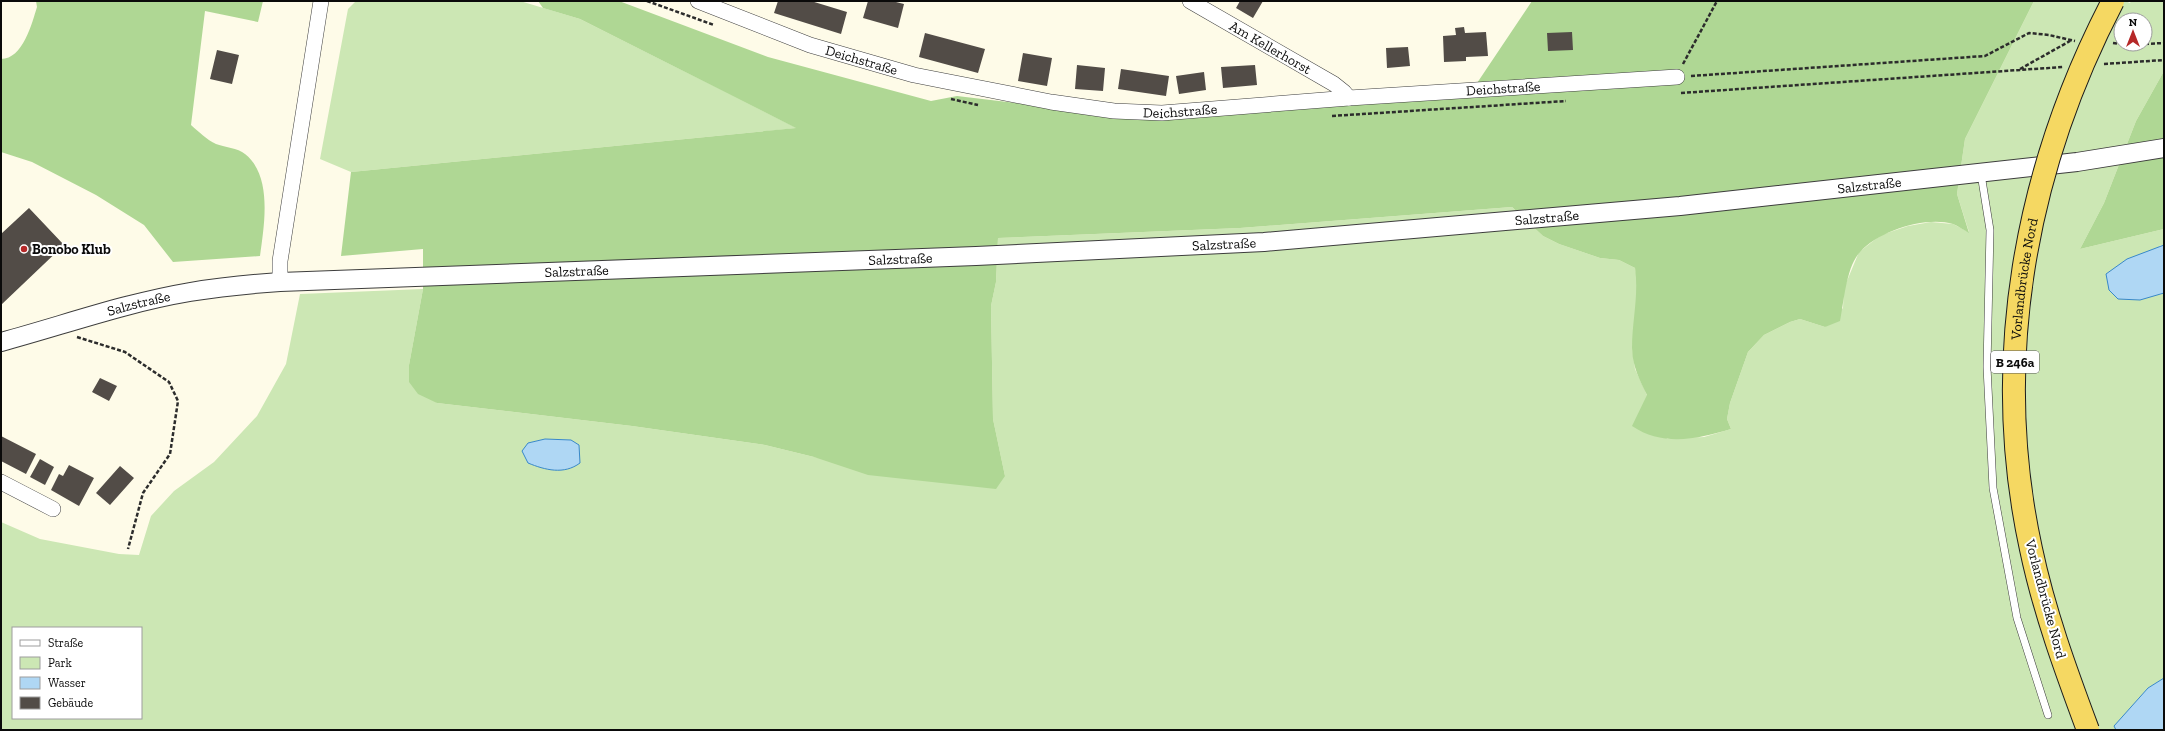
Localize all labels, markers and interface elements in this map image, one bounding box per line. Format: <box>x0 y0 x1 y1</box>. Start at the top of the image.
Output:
north arrow <box>2113 12 2153 52</box>
text: N <box>2129 16 2138 29</box>
street label: Am Kellerhorst <box>1226 18 1315 79</box>
street label: Deichstraße <box>823 42 900 79</box>
street label: Deichstraße <box>1466 78 1541 99</box>
street label: Deichstraße <box>1143 101 1218 122</box>
street label: Salzstraße <box>1836 173 1903 198</box>
street label: Salzstraße <box>1514 207 1580 229</box>
street label: Vorlandbrücke Nord <box>2008 216 2042 341</box>
street label: Salzstraße <box>1192 234 1257 254</box>
place label: Bonobo Klub <box>32 241 111 258</box>
marker: Bonobo Klub <box>19 244 29 254</box>
street label: Salzstraße <box>868 250 933 269</box>
street label: Salzstraße <box>544 262 609 281</box>
street label: Salzstraße <box>105 288 172 320</box>
road number: B 246a <box>1991 351 2039 373</box>
street label: Vorlandbrücke Nord <box>2021 537 2070 661</box>
legend <box>12 627 142 719</box>
text: Straße <box>48 636 84 650</box>
text: Park <box>48 656 73 670</box>
text: Wasser <box>48 676 86 690</box>
text: Gebäude <box>48 696 93 710</box>

